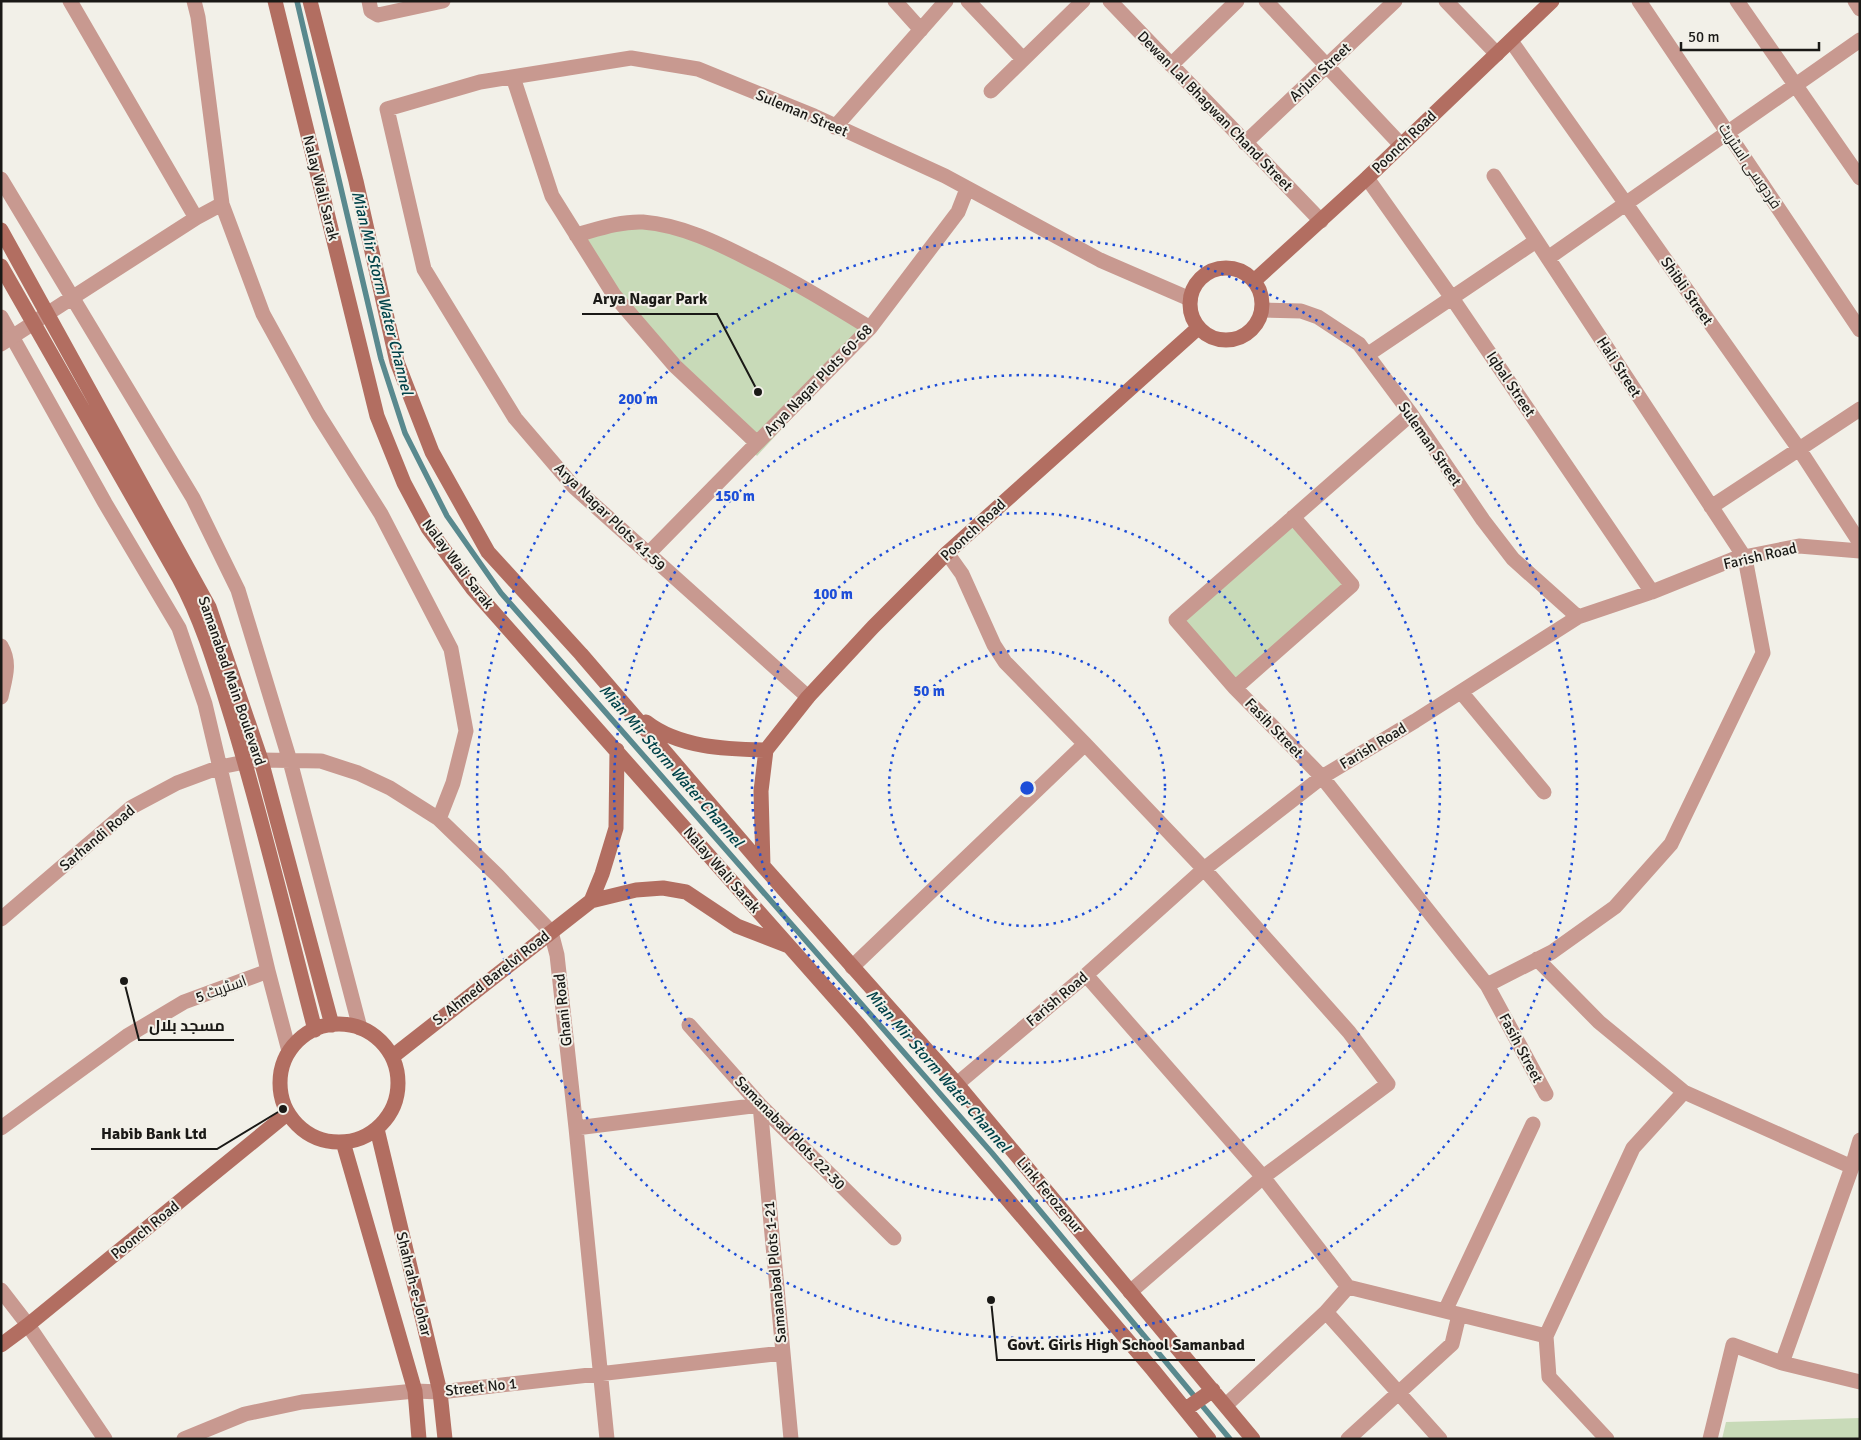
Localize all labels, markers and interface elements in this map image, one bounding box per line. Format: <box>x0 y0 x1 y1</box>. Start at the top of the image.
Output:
scale bar <box>1681 20 1818 52</box>
street label: Dewan Lal Bhagwan Chand Street <box>1134 27 1296 195</box>
text: 50 m <box>1688 28 1719 46</box>
street label: Arjun Street <box>1285 39 1355 105</box>
street label: Suleman Street <box>753 85 851 141</box>
street label: Poonch Road <box>1368 107 1440 177</box>
street label: فردوسی اسٹریٹ <box>1714 120 1785 213</box>
street label: Nalay Wali Sarak <box>299 133 343 243</box>
water label: Mian Mir Storm Water Channel <box>347 189 417 398</box>
street label: Shibli Street <box>1657 253 1717 329</box>
callout: Arya Nagar Park <box>582 283 717 314</box>
text: Arya Nagar Park <box>593 289 708 309</box>
street label: Arya Nagar Plots 60-68 <box>760 320 876 440</box>
street label: Hali Street <box>1593 333 1645 401</box>
street label: Iqbal Street <box>1483 348 1539 420</box>
text: 200 m <box>618 390 658 408</box>
street label: Suleman Street <box>1394 399 1466 489</box>
street label: Arya Nagar Plots 41-59 <box>551 459 669 575</box>
text: 150 m <box>715 487 755 505</box>
street label: Poonch Road <box>937 495 1009 565</box>
street label: Nalay Wali Sarak <box>418 515 498 613</box>
street label: Farish Road <box>1721 539 1799 573</box>
text: 100 m <box>813 585 853 603</box>
street label: Samanabad Main Boulevard <box>195 594 269 768</box>
water label: Mian Mir Storm Water Channel <box>595 680 748 853</box>
text: 50 m <box>913 682 945 700</box>
street label: Fasih Street <box>1241 694 1307 762</box>
street label: Farish Road <box>1336 719 1410 773</box>
centre of rings <box>1018 779 1036 797</box>
street label: Sarhandi Road <box>56 801 138 875</box>
street label: Nalay Wali Sarak <box>680 823 765 917</box>
street label: S. Ahmed Barelvi Road <box>429 927 553 1029</box>
street label: Farish Road <box>1023 968 1092 1030</box>
street label: اسٹریٹ 5 <box>193 971 249 1007</box>
street label: Ghani Road <box>550 973 576 1047</box>
water label: Mian Mir Storm Water Channel <box>862 985 1015 1158</box>
callout: مسجد بلال <box>139 1009 234 1040</box>
street label: Fasih Street <box>1495 1010 1547 1086</box>
text: مسجد بلال <box>149 1016 225 1036</box>
street label: Samanabad Plots 22-30 <box>731 1072 849 1194</box>
callout: Habib Bank Ltd <box>91 1118 217 1149</box>
text: Habib Bank Ltd <box>101 1124 207 1144</box>
street label: Link Ferozepur <box>1013 1153 1087 1237</box>
street label: Poonch Road <box>107 1197 183 1263</box>
street label: Samanabad Plots 1-21 <box>760 1200 790 1344</box>
street label: Shahrah-e-Johar <box>392 1230 436 1339</box>
callout: Govt. Girls High School Samanbad <box>997 1329 1255 1360</box>
text: Govt. Girls High School Samanbad <box>1007 1335 1245 1355</box>
street label: Street No 1 <box>444 1374 518 1400</box>

